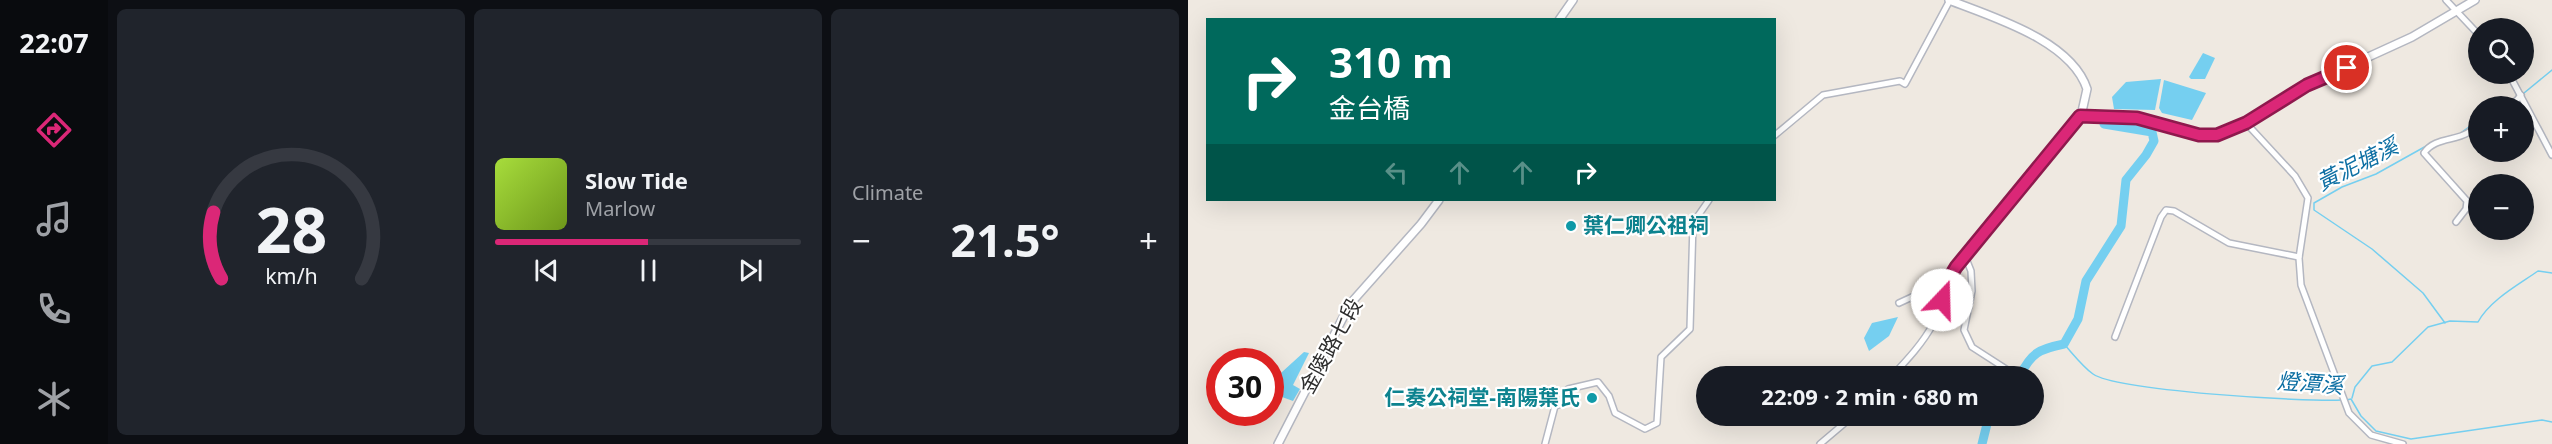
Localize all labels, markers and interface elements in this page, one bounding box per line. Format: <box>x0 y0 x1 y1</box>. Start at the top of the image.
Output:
map controls <box>2468 18 2534 240</box>
button: search <box>2468 18 2534 84</box>
text: 22:07 <box>19 24 89 61</box>
text: 310 m <box>1329 33 1453 90</box>
icon: right <box>1230 42 1308 120</box>
pin <box>2321 42 2372 93</box>
icon: arrive <box>2330 51 2363 84</box>
text: 金台橋 <box>1329 89 1410 126</box>
button: + <box>2468 96 2534 162</box>
icon: directions <box>33 109 75 151</box>
water label: 黃泥塘溪 <box>2311 128 2405 196</box>
icon: left <box>1380 156 1413 189</box>
icon: ahead <box>1443 156 1476 189</box>
icon: ahead <box>1506 156 1539 189</box>
icon: right <box>1569 156 1602 189</box>
text: Slow Tide <box>585 165 688 195</box>
button: − <box>2468 174 2534 240</box>
text: Climate <box>852 179 923 206</box>
text: 28 <box>255 186 327 271</box>
text: Marlow <box>585 195 655 222</box>
icon: music <box>33 198 75 240</box>
text: 21.5° <box>951 209 1059 270</box>
place label: 葉仁卿公祖祠 <box>1583 211 1709 239</box>
text: − <box>852 218 871 263</box>
text: + <box>1139 218 1158 263</box>
marker: 葉仁卿公祖祠 <box>1564 219 1578 233</box>
icon: previous <box>530 254 563 287</box>
icon: pause <box>632 254 665 287</box>
icon: next <box>734 254 767 287</box>
text: km/h <box>265 261 317 290</box>
position arrow <box>1910 268 1974 332</box>
icon: phone <box>33 288 75 330</box>
street label: 金陵路七段 <box>1292 293 1368 398</box>
speed limit sign: 30 <box>1206 348 1284 426</box>
water label: 燈潭溪 <box>2276 365 2347 399</box>
icon: climate <box>33 378 75 420</box>
text: 22:09 · 2 min · 680 m <box>1761 381 1979 411</box>
place label: 仁奏公祠堂-南陽葉氏 <box>1384 383 1580 411</box>
marker: 仁奏公祠堂-南陽葉氏 <box>1585 391 1599 405</box>

